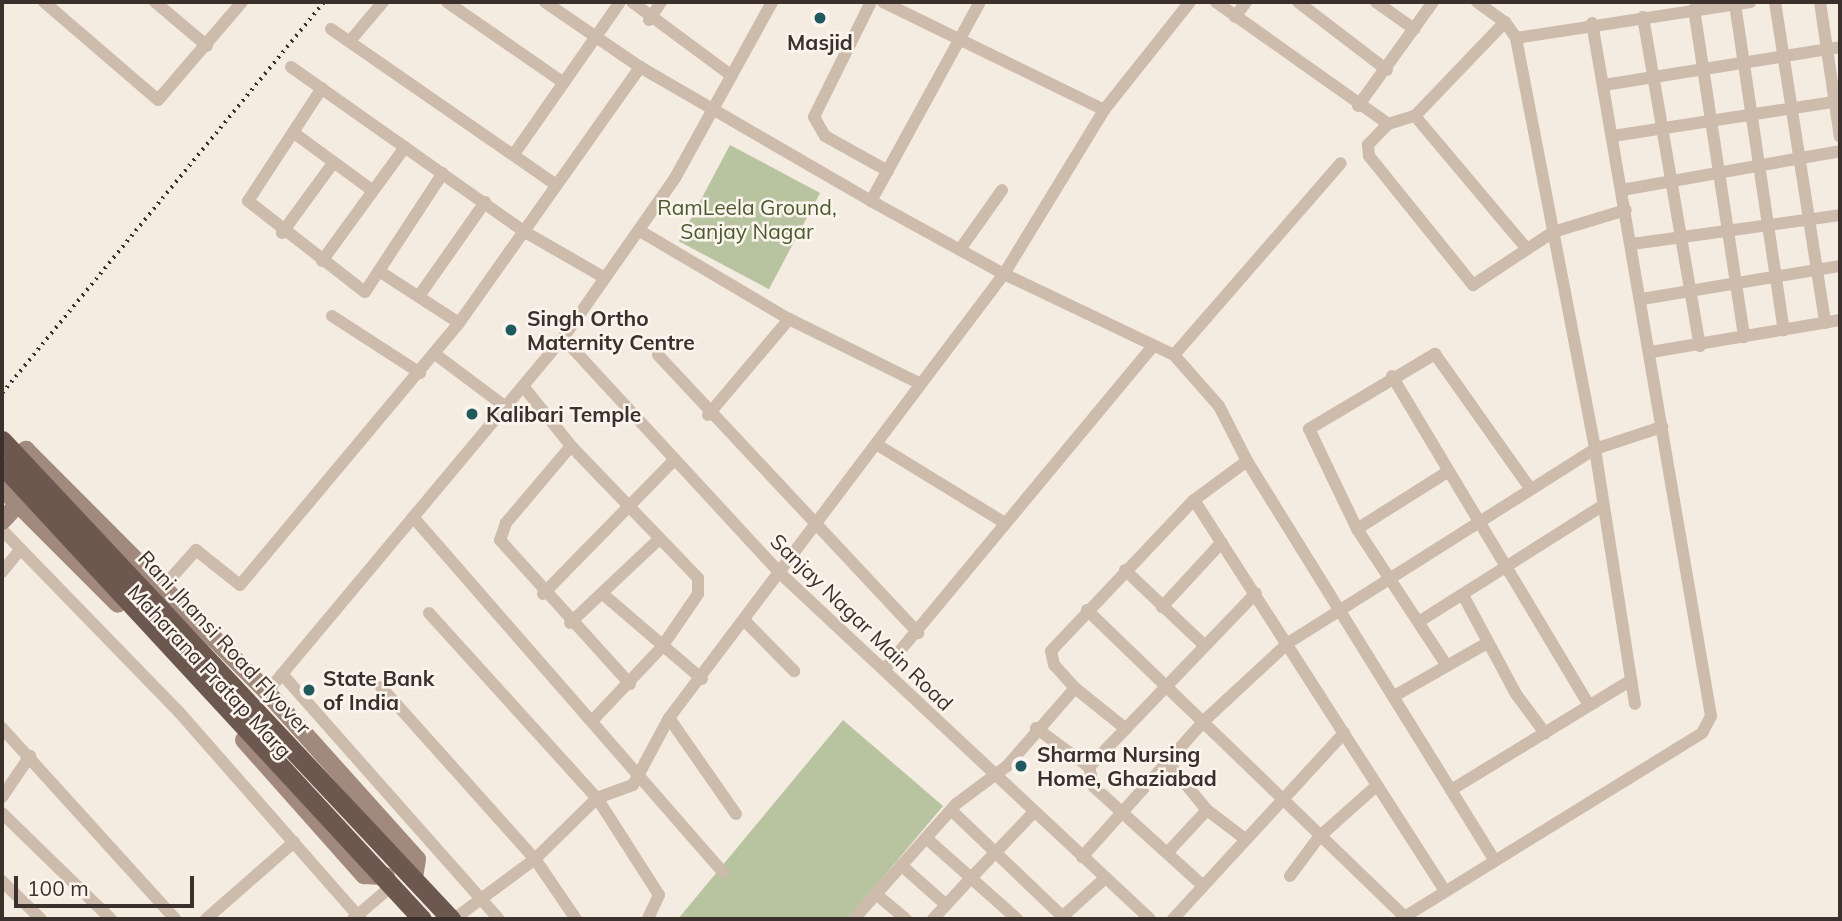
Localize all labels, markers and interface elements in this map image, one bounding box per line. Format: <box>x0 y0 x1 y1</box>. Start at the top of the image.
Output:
marker: Masjid <box>812 10 828 26</box>
place label: Masjid <box>787 29 853 55</box>
park label: RamLeela Ground, Sanjay Nagar <box>657 194 837 244</box>
place label: Singh Ortho Maternity Centre <box>527 305 695 355</box>
marker: Singh Ortho Maternity Centre <box>501 320 521 340</box>
place label: Kalibari Temple <box>486 401 641 427</box>
marker: Kalibari Temple <box>464 406 480 422</box>
street label: Sanjay Nagar Main Road <box>766 528 958 716</box>
street label: Rani Jhansi Road Flyover <box>133 545 317 739</box>
street label: Maharana Pratap Marg <box>123 579 297 763</box>
place label: State Bank of India <box>323 665 434 715</box>
marker: State Bank of India <box>301 682 317 698</box>
place label: Sharma Nursing Home, Ghaziabad <box>1037 741 1217 791</box>
marker: Sharma Nursing Home, Ghaziabad <box>1011 756 1031 776</box>
scale bar <box>18 862 198 906</box>
text: 100 m <box>27 875 89 901</box>

